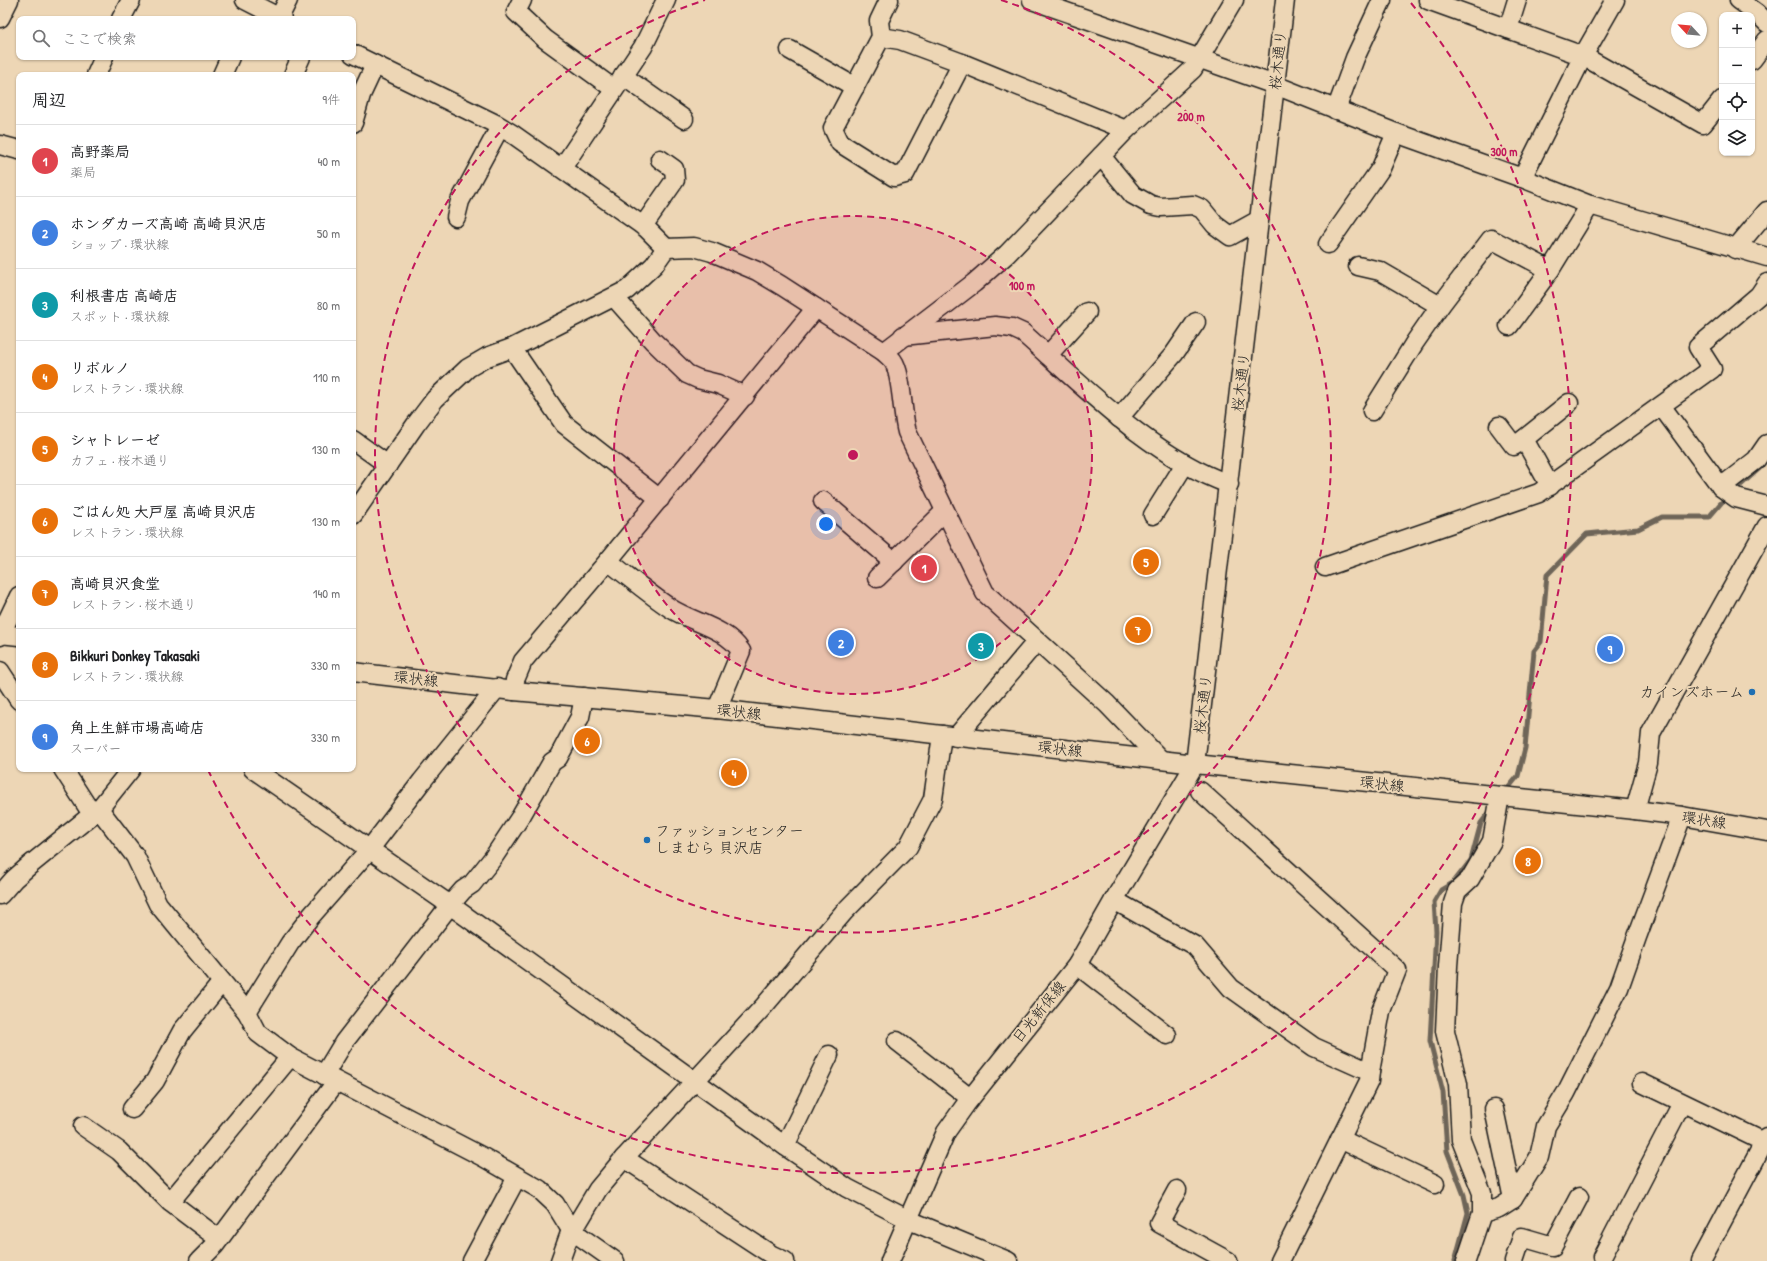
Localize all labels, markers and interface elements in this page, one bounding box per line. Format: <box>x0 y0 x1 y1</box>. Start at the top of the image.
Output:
north arrow <box>1671 12 1707 48</box>
map controls <box>1719 12 1755 156</box>
button: + <box>1719 12 1755 48</box>
search box <box>16 16 356 60</box>
icon: search <box>30 27 52 49</box>
text: ここで検索 <box>62 28 137 49</box>
street label: 桜木通り <box>1264 29 1291 91</box>
button: − <box>1719 48 1755 84</box>
button: locate <box>1719 84 1755 120</box>
text: 周辺 <box>32 88 66 111</box>
text: 9件 <box>322 90 340 108</box>
text: 200 m <box>1177 108 1205 125</box>
button: layers <box>1719 120 1755 156</box>
text: 高野薬局 <box>70 141 130 162</box>
text: 300 m <box>1490 143 1518 160</box>
text: 1 <box>43 152 47 170</box>
text: 40 m <box>317 152 340 170</box>
text: 薬局 <box>70 163 96 181</box>
text: ホンダカーズ高崎 高崎貝沢店 <box>70 213 267 234</box>
text: 2 <box>42 224 48 242</box>
text: 50 m <box>317 224 340 242</box>
text: ショップ · 環状線 <box>70 235 169 253</box>
text: 100 m <box>1009 277 1035 294</box>
text: 利根書店 高崎店 <box>70 285 178 306</box>
text: 3 <box>42 296 48 314</box>
text: 80 m <box>317 296 340 314</box>
text: スポット · 環状線 <box>70 307 170 325</box>
street label: 桜木通り <box>1226 351 1255 413</box>
text: リボルノ <box>70 357 130 378</box>
text: 4 <box>43 368 47 386</box>
text: 110 m <box>313 368 340 386</box>
text: レストラン · 環状線 <box>70 379 184 397</box>
text: シャトレーゼ <box>70 429 160 450</box>
text: 5 <box>42 440 48 458</box>
text: 130 m <box>312 440 340 458</box>
centre of rings <box>846 448 860 462</box>
text: カフェ · 桜木通り <box>70 451 170 469</box>
text: ごはん処 大戸屋 高崎貝沢店 <box>70 501 257 522</box>
text: 6 <box>42 512 48 530</box>
text: 130 m <box>312 512 340 530</box>
your location <box>816 514 836 534</box>
text: レストラン · 環状線 <box>70 523 184 541</box>
pin: 5 <box>1133 547 1159 577</box>
pin: 1 <box>911 553 937 583</box>
text: 高崎貝沢食堂 <box>70 573 160 594</box>
text: 7 <box>42 584 48 602</box>
text: 140 m <box>313 584 340 602</box>
text: レストラン · 桜木通り <box>70 595 197 613</box>
pin: 7 <box>1125 615 1151 645</box>
pin: 2 <box>828 628 854 658</box>
pin: 3 <box>968 631 994 661</box>
pin: 9 <box>1597 634 1623 664</box>
text: Bikkuri Donkey Takasaki <box>70 645 200 666</box>
text: 8 <box>42 656 48 674</box>
text: 330 m <box>311 656 340 674</box>
street label: 環状線 <box>393 666 440 691</box>
text: レストラン · 環状線 <box>70 667 184 685</box>
street label: 桜木通り <box>1188 673 1217 735</box>
place label: カインズホーム <box>1640 681 1744 702</box>
marker: カインズホーム <box>1747 687 1757 697</box>
street label: 環状線 <box>716 699 763 724</box>
text: 角上生鮮市場高崎店 <box>70 717 205 738</box>
pin: 6 <box>574 726 600 756</box>
text: 9 <box>43 728 47 746</box>
text: 330 m <box>311 728 340 746</box>
street label: 環状線 <box>1037 736 1084 761</box>
text: スーパー <box>70 739 121 757</box>
pin: 4 <box>721 758 747 788</box>
street label: 環状線 <box>1359 771 1406 796</box>
street label: 環状線 <box>1680 806 1728 833</box>
place label: ファッションセンター しまむら 貝沢店 <box>655 820 804 858</box>
marker: ファッションセンター しまむら 貝沢店 <box>642 835 652 845</box>
pin: 8 <box>1515 846 1541 876</box>
street label: 日光新保線 <box>1007 976 1070 1047</box>

